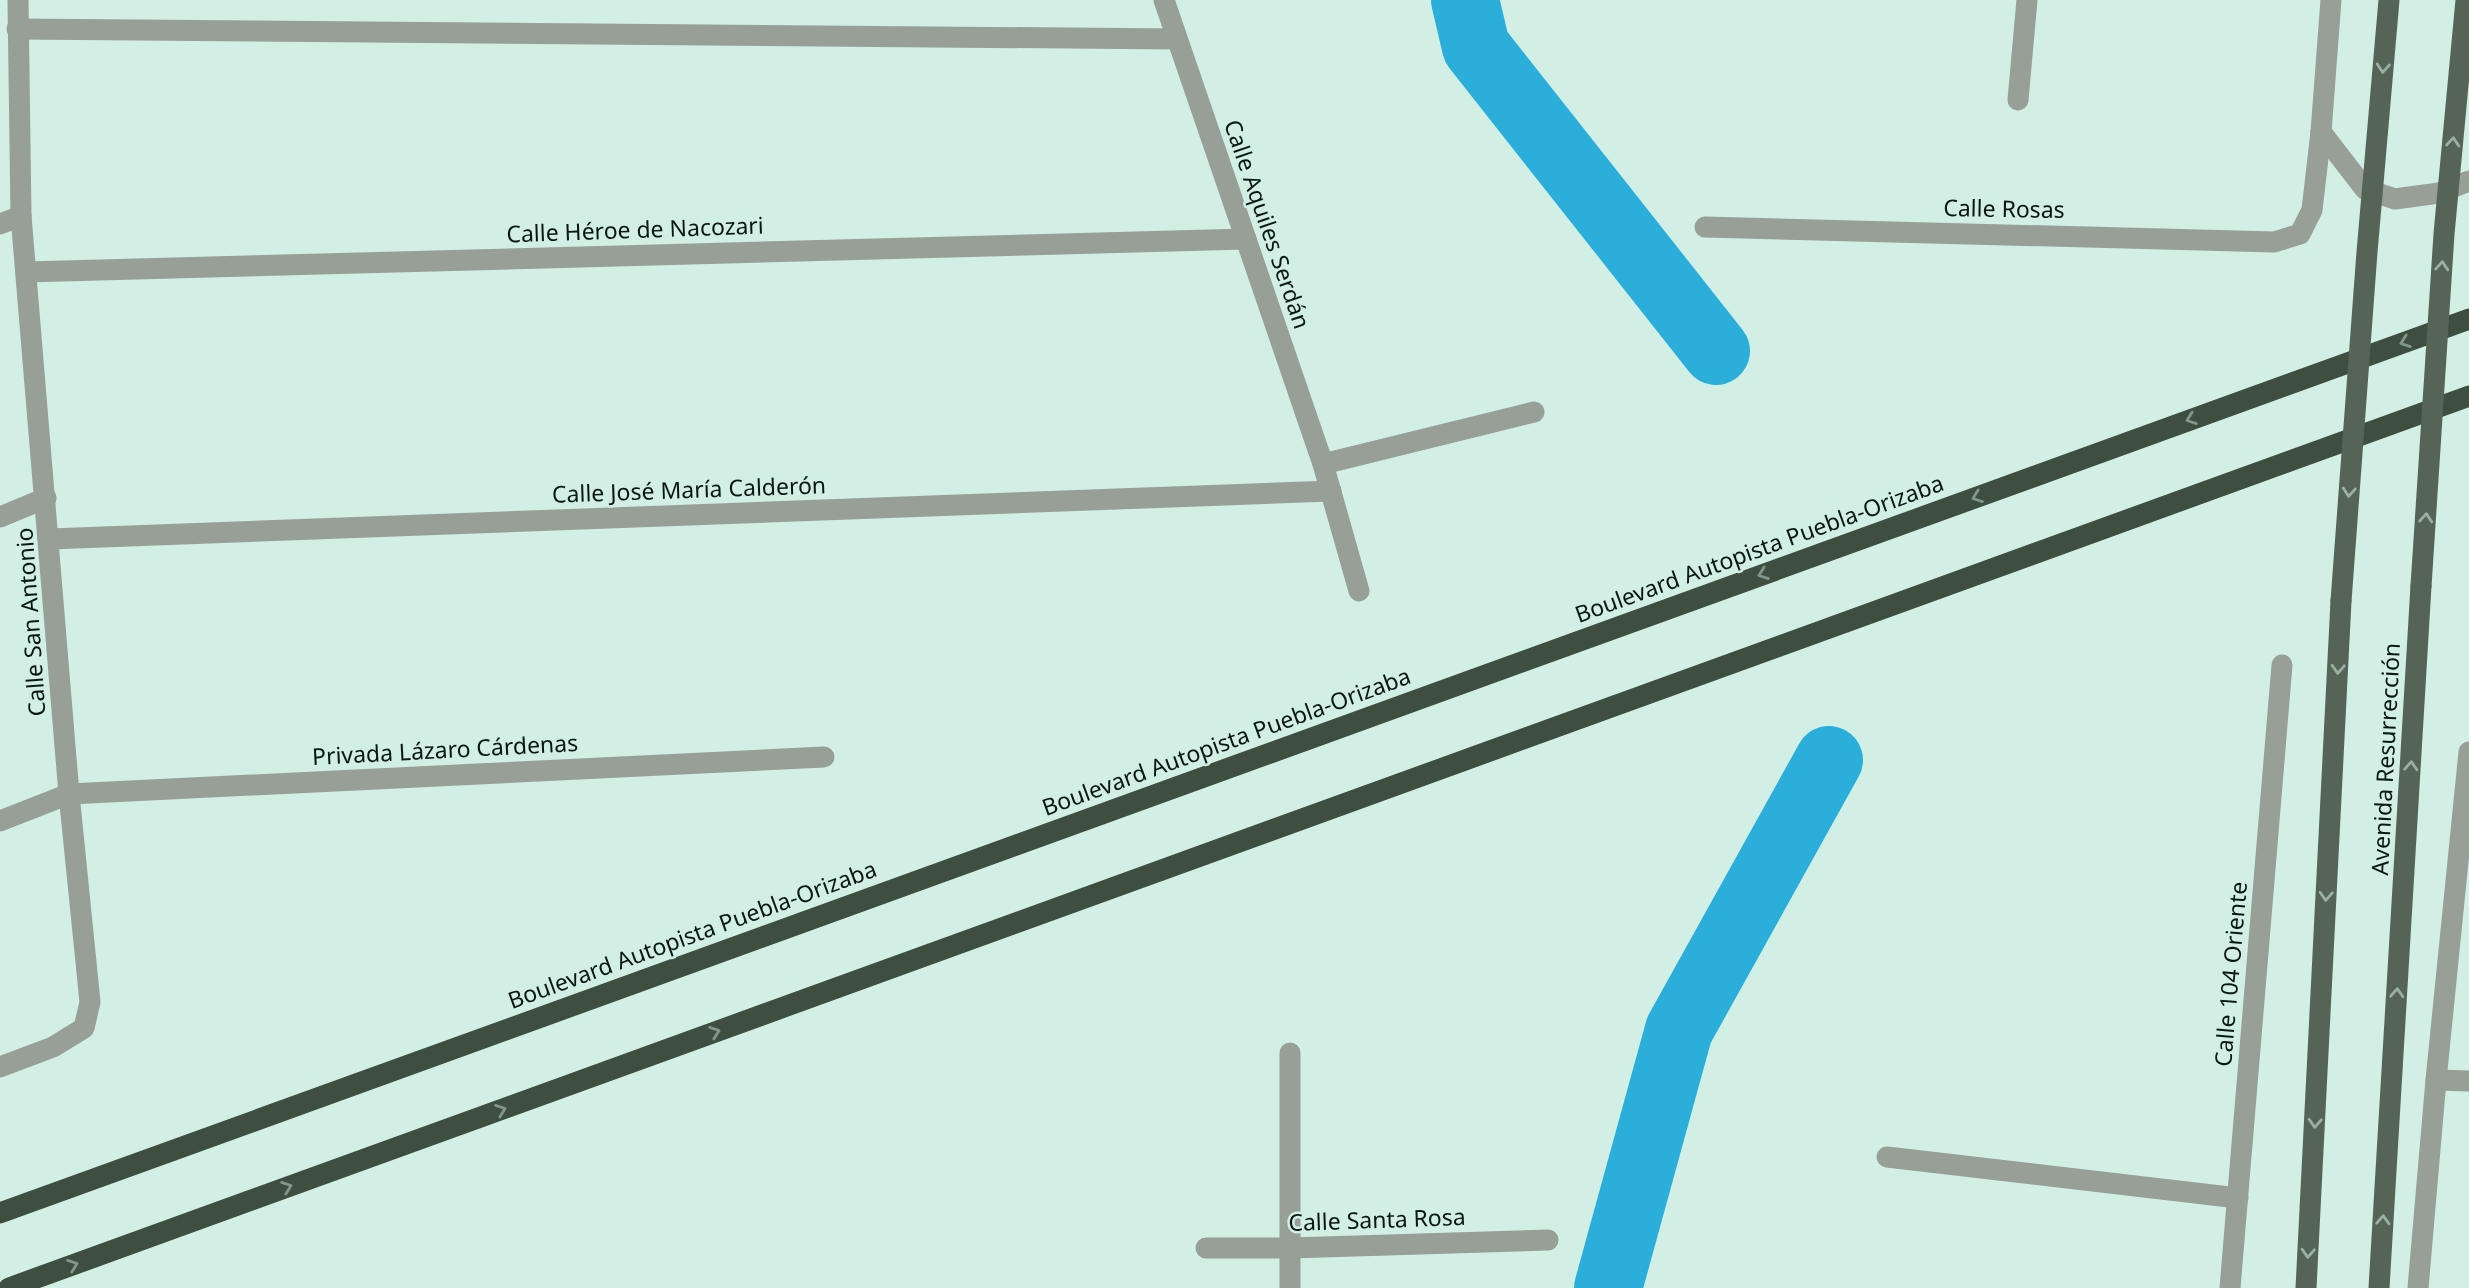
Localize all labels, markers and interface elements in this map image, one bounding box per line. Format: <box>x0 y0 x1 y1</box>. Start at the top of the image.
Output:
one-way arrow <box>2376 63 2391 74</box>
street label: Calle Aquiles Serdán <box>1217 115 1319 333</box>
one-way arrow <box>2445 136 2460 147</box>
street label: Calle Rosas <box>1943 191 2065 225</box>
street label: Calle Héroe de Nacozari <box>506 209 764 249</box>
one-way arrow <box>2434 260 2449 271</box>
one-way arrow <box>2399 334 2411 348</box>
one-way arrow <box>2185 411 2197 425</box>
street label: Boulevard Autopista Puebla-Orizaba <box>1570 466 1948 630</box>
street label: Calle José María Calderón <box>551 468 827 510</box>
one-way arrow <box>2342 486 2357 497</box>
one-way arrow <box>1972 489 1984 503</box>
one-way arrow <box>2418 512 2433 523</box>
street label: Calle San Antonio <box>7 527 53 717</box>
one-way arrow <box>1758 566 1770 580</box>
street label: Avenida Resurrección <box>2363 642 2407 876</box>
street label: Boulevard Autopista Puebla-Orizaba <box>1037 659 1415 823</box>
one-way arrow <box>2330 664 2345 675</box>
street label: Privada Lázaro Cárdenas <box>311 726 579 772</box>
one-way arrow <box>2403 760 2418 771</box>
street label: Boulevard Autopista Puebla-Orizaba <box>503 852 881 1016</box>
street label: Calle 104 Oriente <box>2206 880 2254 1068</box>
one-way arrow <box>2319 891 2334 902</box>
one-way arrow <box>2389 987 2404 998</box>
one-way arrow <box>708 1026 720 1040</box>
one-way arrow <box>494 1104 506 1118</box>
one-way arrow <box>2308 1118 2323 1129</box>
one-way arrow <box>280 1181 292 1195</box>
street label: Calle Santa Rosa <box>1288 1200 1466 1238</box>
one-way arrow <box>2375 1214 2390 1225</box>
one-way arrow <box>2300 1247 2315 1258</box>
one-way arrow <box>67 1259 79 1273</box>

